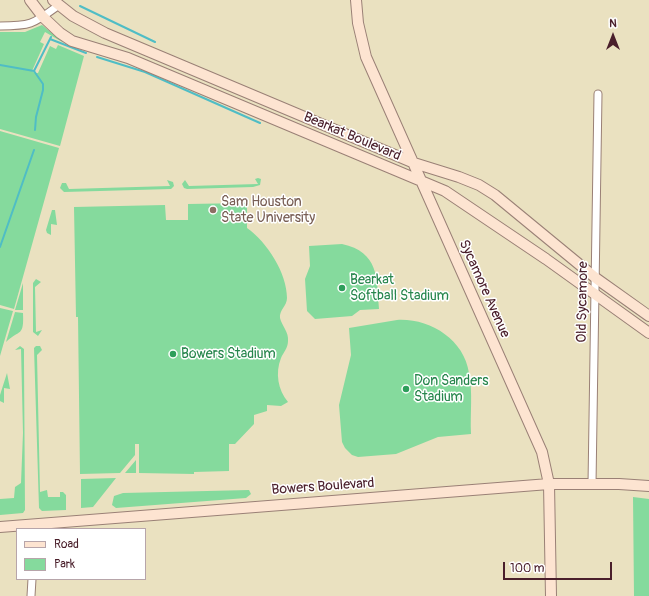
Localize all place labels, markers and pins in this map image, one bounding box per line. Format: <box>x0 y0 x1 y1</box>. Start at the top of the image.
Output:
place label: Sam Houston State University <box>221 194 315 226</box>
marker: Sam Houston State University <box>208 205 218 215</box>
place label: Bearkat Softball Stadium <box>350 272 449 304</box>
marker: Bearkat Softball Stadium <box>337 283 347 293</box>
place label: Bowers Stadium <box>181 346 276 362</box>
marker: Bowers Stadium <box>168 349 178 359</box>
place label: Don Sanders Stadium <box>414 373 488 406</box>
marker: Don Sanders Stadium <box>401 384 411 394</box>

